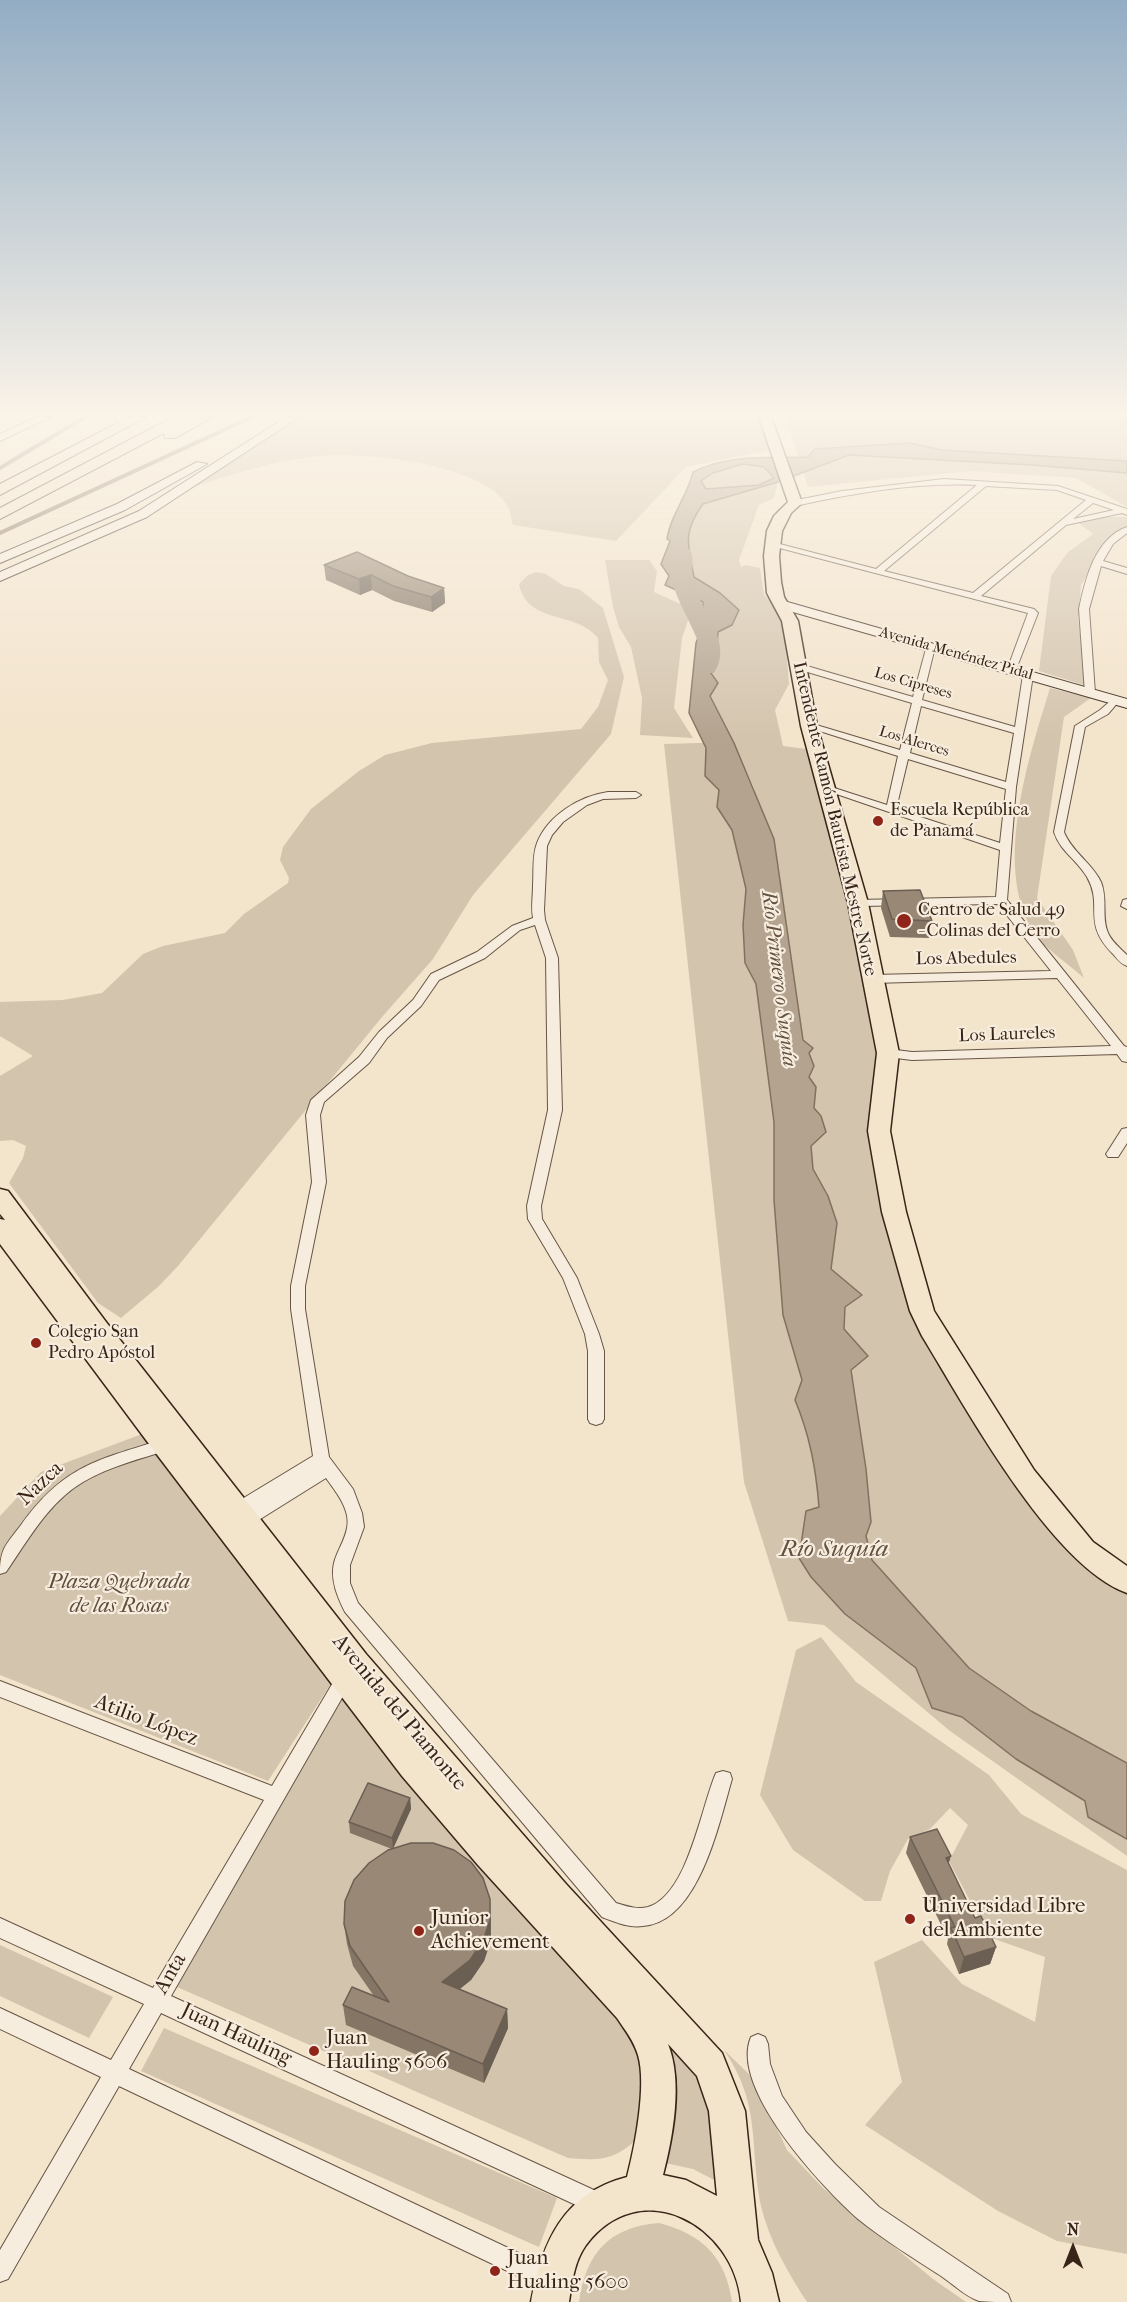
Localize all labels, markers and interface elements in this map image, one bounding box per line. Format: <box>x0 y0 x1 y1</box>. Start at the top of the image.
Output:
street label: Avenida Menéndez Pidal <box>877 623 1035 685</box>
street label: Intendente Ramón Bautista Mestre Norte <box>787 660 881 978</box>
street label: Los Cipreses <box>872 664 954 704</box>
street label: Los Alerces <box>877 723 951 761</box>
place label: Escuela República de Panamá <box>890 800 1029 842</box>
marker: Escuela República de Panamá <box>871 814 885 828</box>
water label: Río Primero o Suquía <box>755 890 801 1068</box>
place label: Centro de Salud 49 - Colinas del Cerro <box>918 900 1065 942</box>
marker: Centro de Salud 49 - Colinas del Cerro <box>895 912 913 930</box>
street label: Los Abedules <box>915 947 1017 971</box>
street label: Los Laureles <box>958 1023 1056 1047</box>
place label: Colegio San Pedro Apóstol <box>48 1322 155 1364</box>
marker: Colegio San Pedro Apóstol <box>29 1336 43 1350</box>
street label: Nazca <box>13 1456 69 1512</box>
water label: Río Suquía <box>780 1536 888 1564</box>
park label: Plaza Quebrada de las Rosas <box>48 1570 190 1620</box>
street label: Avenida del Piamonte <box>326 1630 472 1796</box>
street label: Atilio López <box>91 1690 201 1752</box>
place label: Universidad Libre del Ambiente <box>922 1894 1085 1944</box>
place label: Junior Achievement <box>431 1906 550 1956</box>
marker: Universidad Libre del Ambiente <box>903 1912 917 1926</box>
marker: Junior Achievement <box>412 1924 426 1938</box>
street label: Anta <box>149 1949 193 1999</box>
street label: Juan Hauling <box>177 1998 295 2072</box>
place label: Juan Hauling 5606 <box>326 2026 447 2076</box>
marker: Juan Hauling 5606 <box>307 2044 321 2058</box>
north arrow <box>1043 2218 1103 2278</box>
text: N <box>1067 2220 1079 2239</box>
place label: Juan Hualing 5600 <box>507 2246 629 2296</box>
marker: Juan Hualing 5600 <box>488 2264 502 2278</box>

